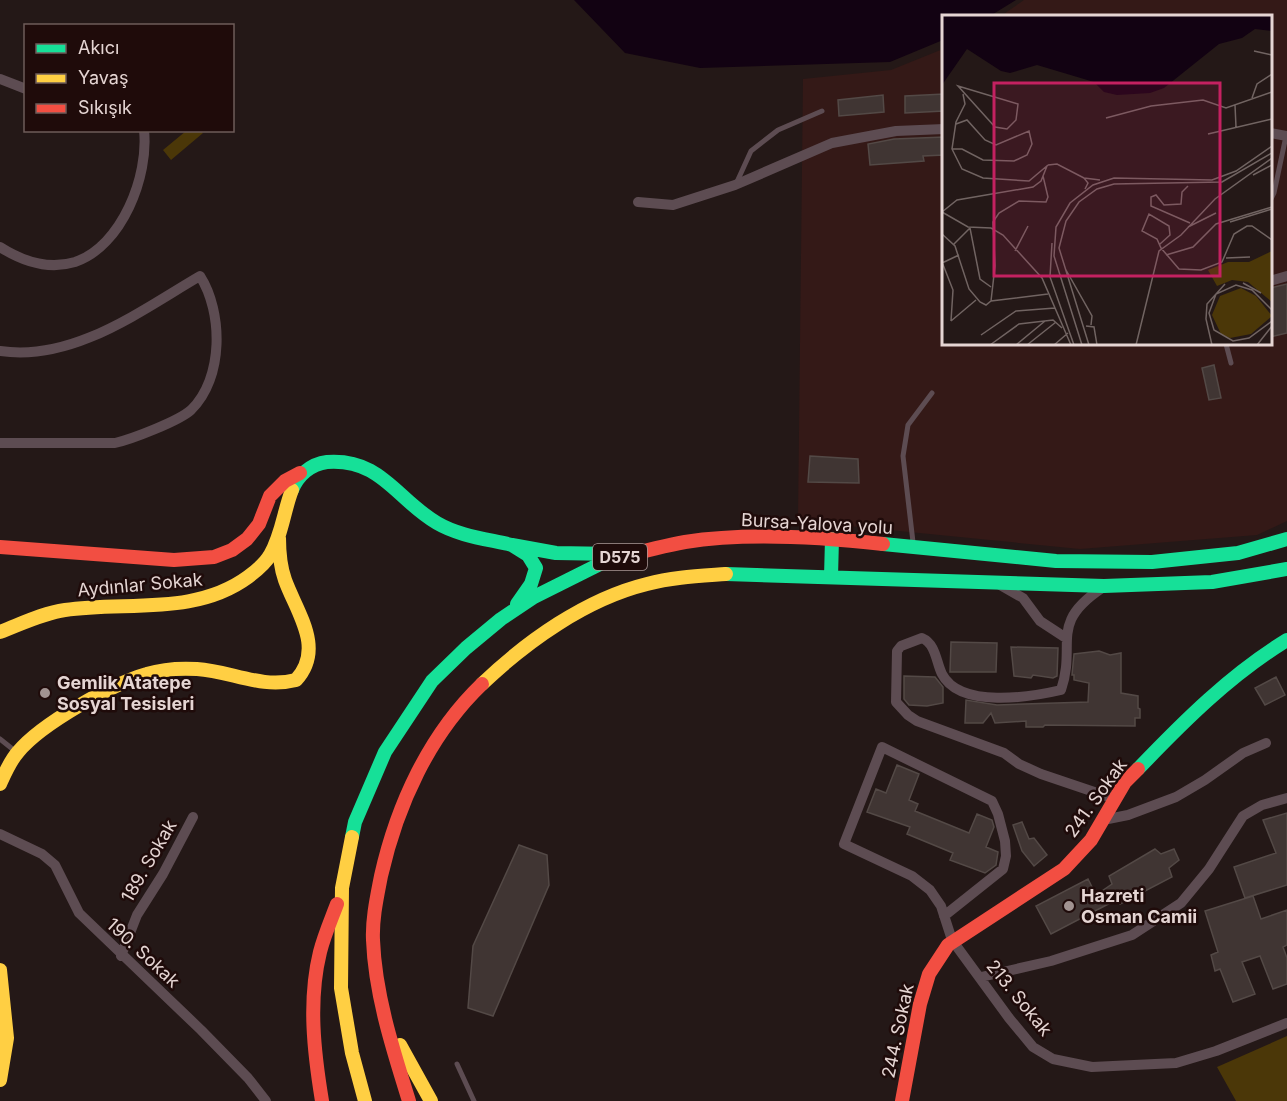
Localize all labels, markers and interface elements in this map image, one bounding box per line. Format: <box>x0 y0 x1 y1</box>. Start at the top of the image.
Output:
inset map <box>942 15 1272 345</box>
legend <box>24 24 234 132</box>
text: Akıcı <box>78 37 119 58</box>
text: Yavaş <box>78 67 128 88</box>
text: Sıkışık <box>78 97 132 118</box>
street label: Bursa-Yalova yolu <box>740 509 894 538</box>
road number: D575 <box>593 544 647 570</box>
street label: Aydınlar Sokak <box>77 569 203 600</box>
place label: Gemlik Atatepe Sosyal Tesisleri <box>57 672 194 714</box>
marker: Gemlik Atatepe Sosyal Tesisleri <box>38 686 52 700</box>
street label: 241. Sokak <box>1060 754 1131 841</box>
street label: 189. Sokak <box>117 816 181 906</box>
place label: Hazreti Osman Camii <box>1081 885 1197 927</box>
marker: Hazreti Osman Camii <box>1062 899 1076 913</box>
street label: 190. Sokak <box>103 914 184 992</box>
street label: 213. Sokak <box>982 956 1056 1040</box>
street label: 244. Sokak <box>877 982 918 1080</box>

